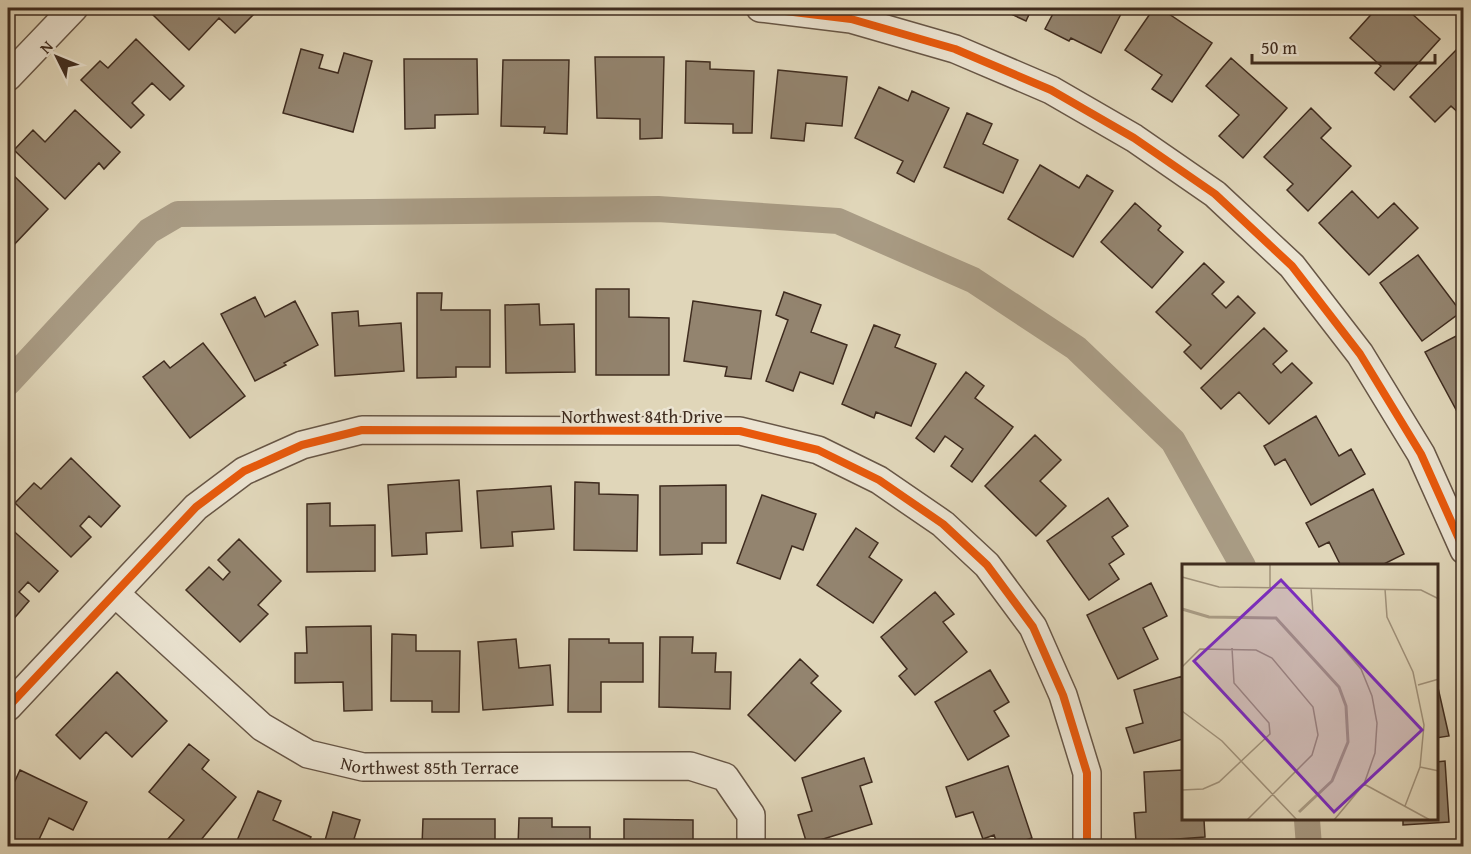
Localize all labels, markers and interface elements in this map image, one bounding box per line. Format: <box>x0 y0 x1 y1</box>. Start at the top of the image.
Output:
north arrow <box>27 27 87 87</box>
scale bar <box>1252 27 1435 65</box>
text: N <box>34 34 59 59</box>
text: 50 m <box>1261 34 1297 61</box>
street label: Northwest 84th Drive <box>561 403 723 430</box>
inset map <box>1182 564 1438 821</box>
street label: Northwest 85th Terrace <box>338 749 519 781</box>

